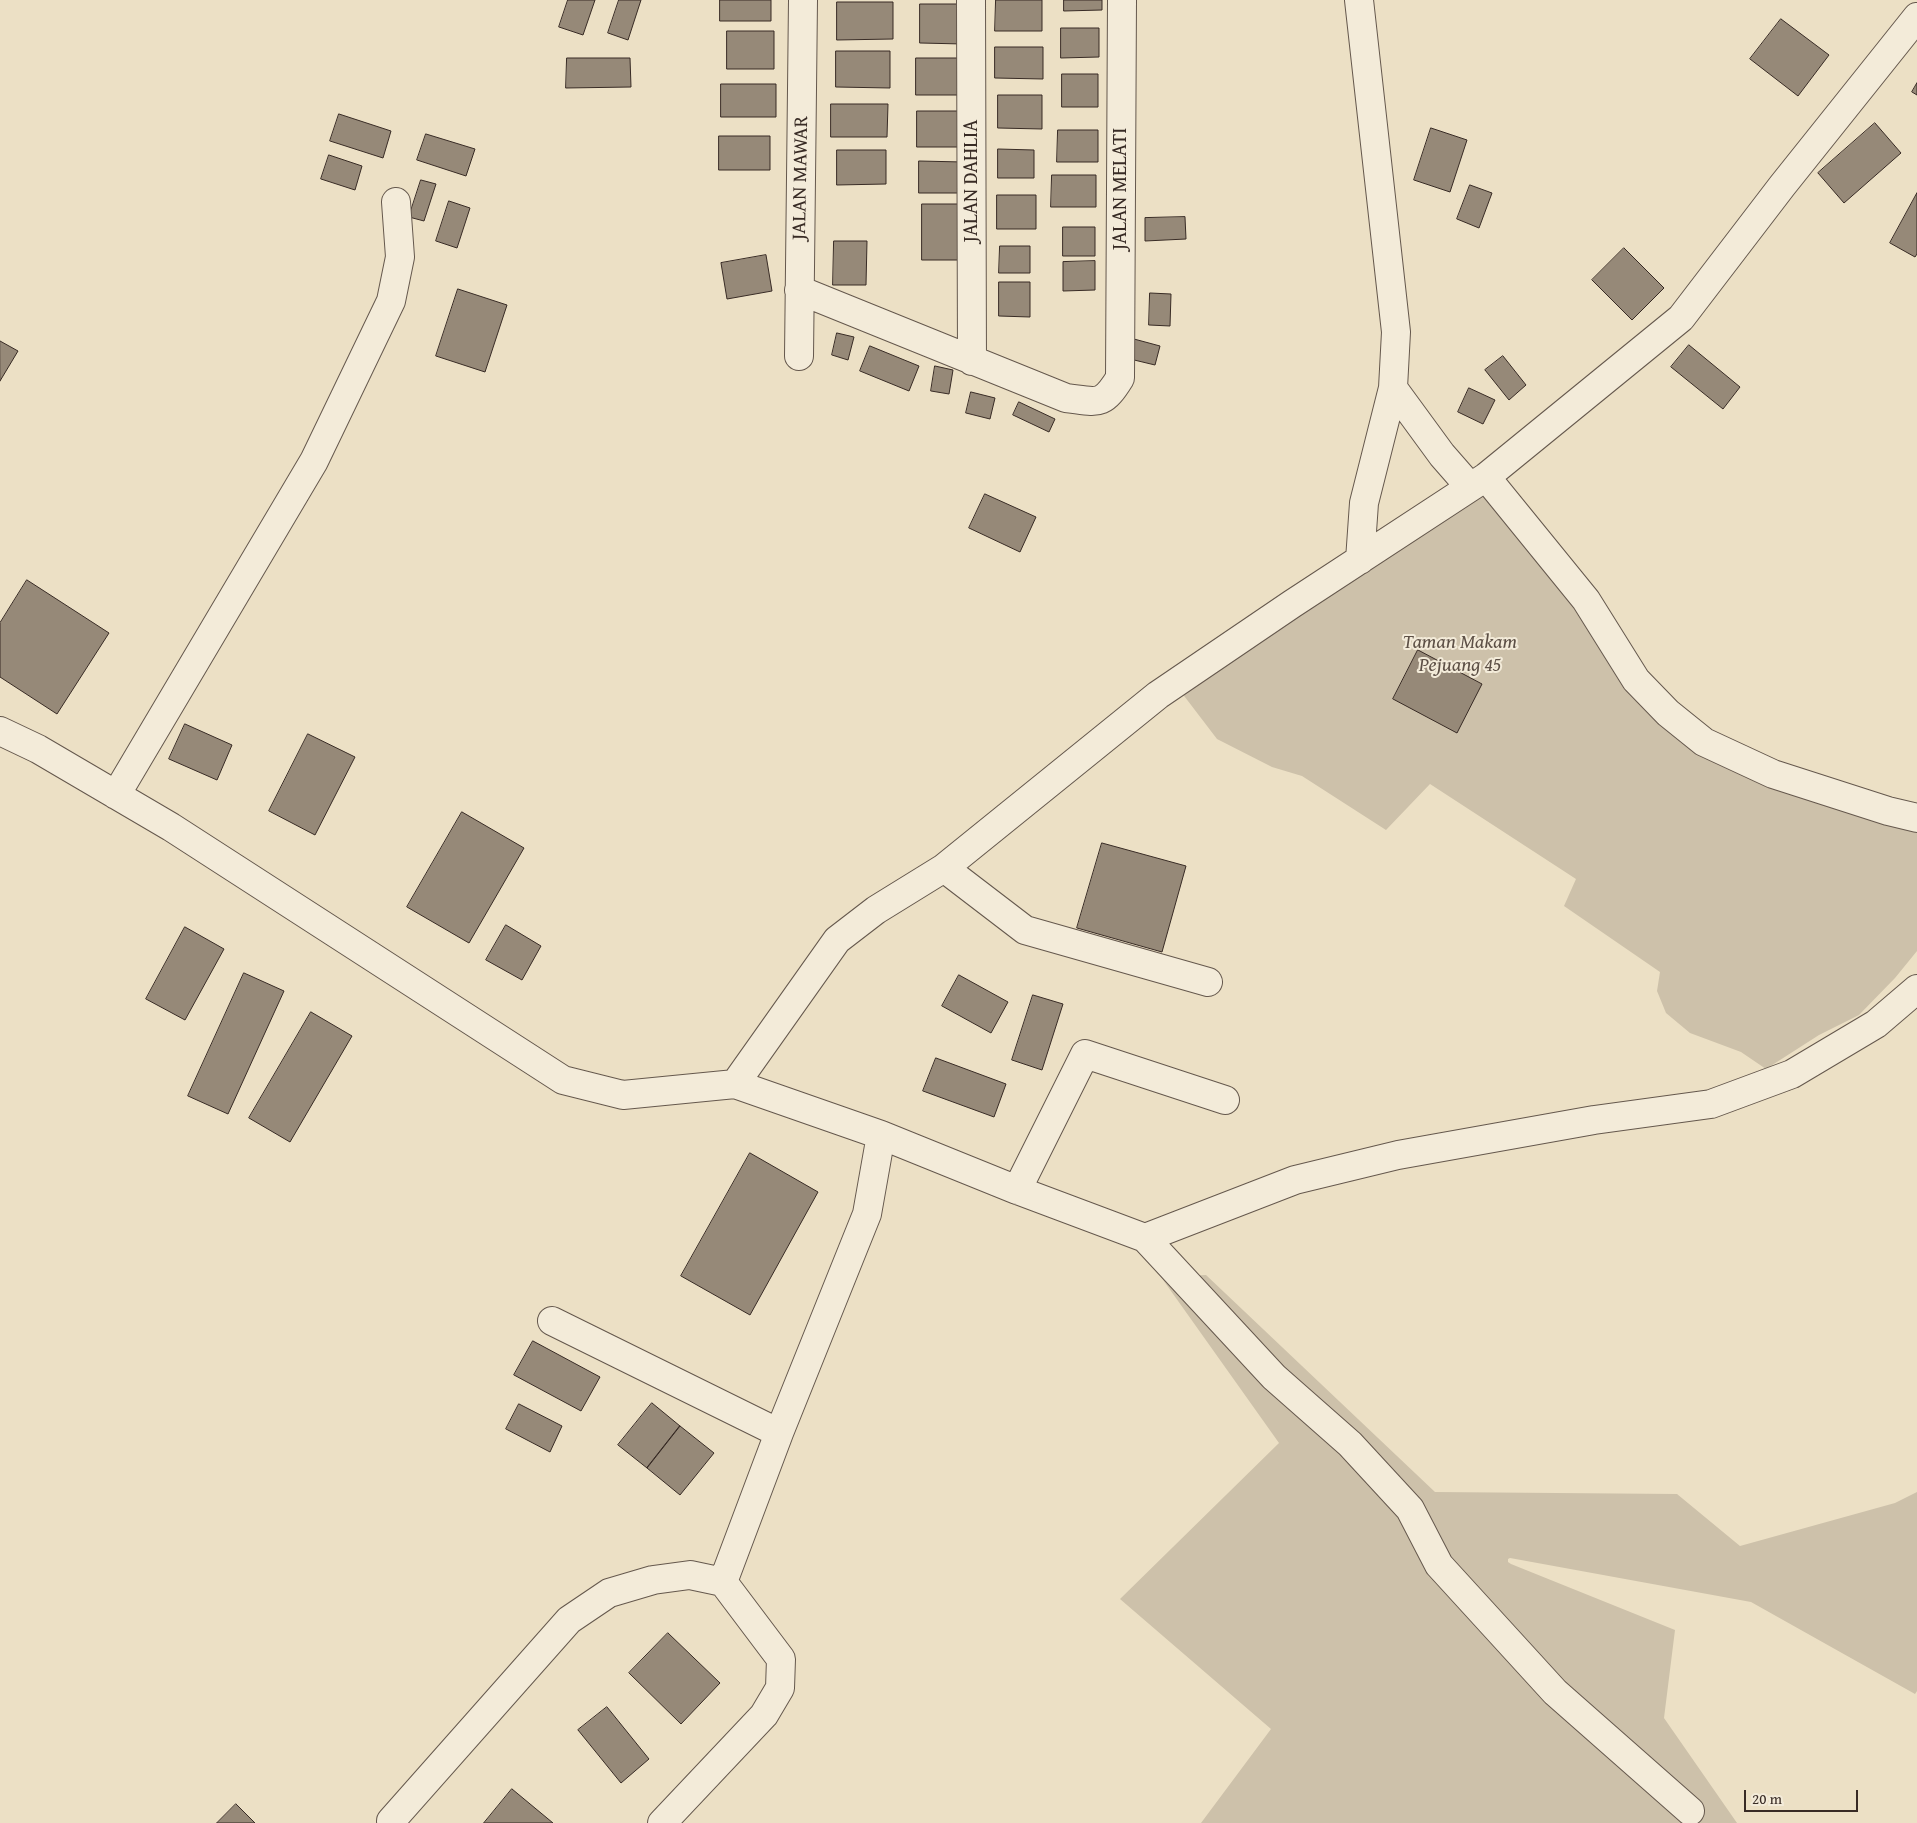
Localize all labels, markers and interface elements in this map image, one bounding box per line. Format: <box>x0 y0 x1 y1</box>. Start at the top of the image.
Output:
street label: JALAN MAWAR <box>788 116 814 240</box>
street label: JALAN DAHLIA <box>960 120 984 242</box>
street label: JALAN MELATI <box>1109 128 1133 250</box>
park label: Taman Makam Pejuang 45 <box>1403 631 1517 678</box>
scale bar <box>1747 1780 1861 1812</box>
text: 20 m <box>1752 1788 1782 1809</box>

